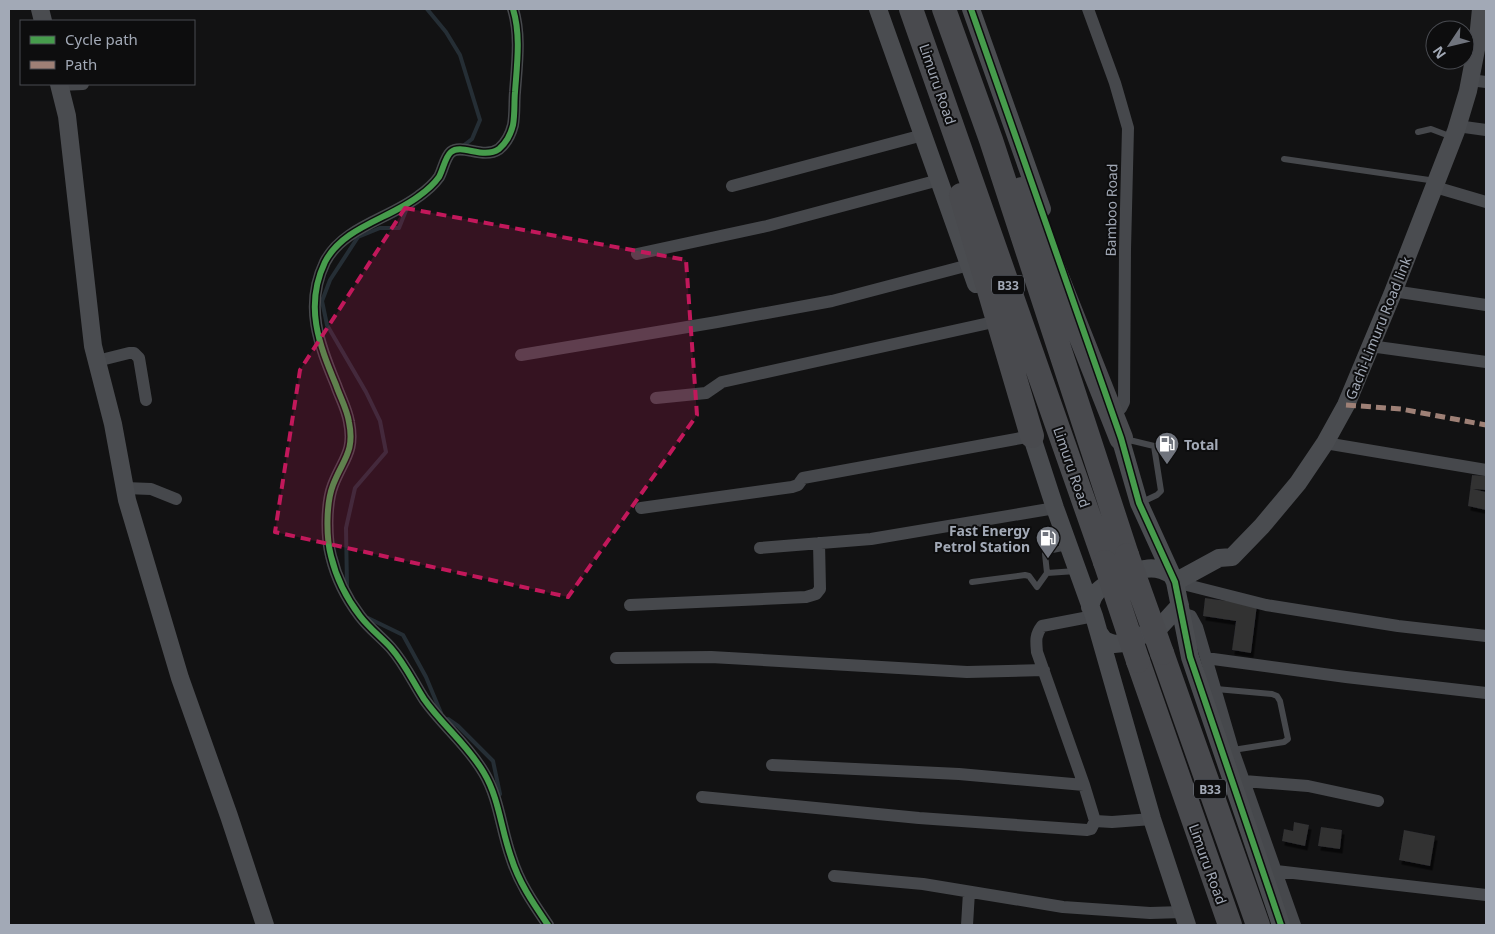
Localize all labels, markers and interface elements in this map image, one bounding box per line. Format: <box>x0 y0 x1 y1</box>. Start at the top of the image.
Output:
legend <box>20 20 195 85</box>
north arrow <box>1425 20 1475 70</box>
text: Cycle path <box>65 29 138 49</box>
street label: Limuru Road <box>915 41 961 127</box>
text: N <box>1428 43 1450 63</box>
text: Path <box>65 54 97 74</box>
street label: Bamboo Road <box>1101 163 1121 257</box>
street label: Gachi-Limuru Road link <box>1341 253 1416 402</box>
road number: B33 <box>992 276 1024 294</box>
street label: Limuru Road <box>1049 424 1095 510</box>
fuel station icon: Total <box>1154 431 1180 465</box>
place label: Total <box>1184 435 1218 454</box>
place label: Fast Energy Petrol Station <box>934 521 1030 556</box>
fuel station icon: Fast Energy Petrol Station <box>1035 525 1061 559</box>
road number: B33 <box>1194 780 1226 799</box>
street label: Limuru Road <box>1185 821 1231 907</box>

